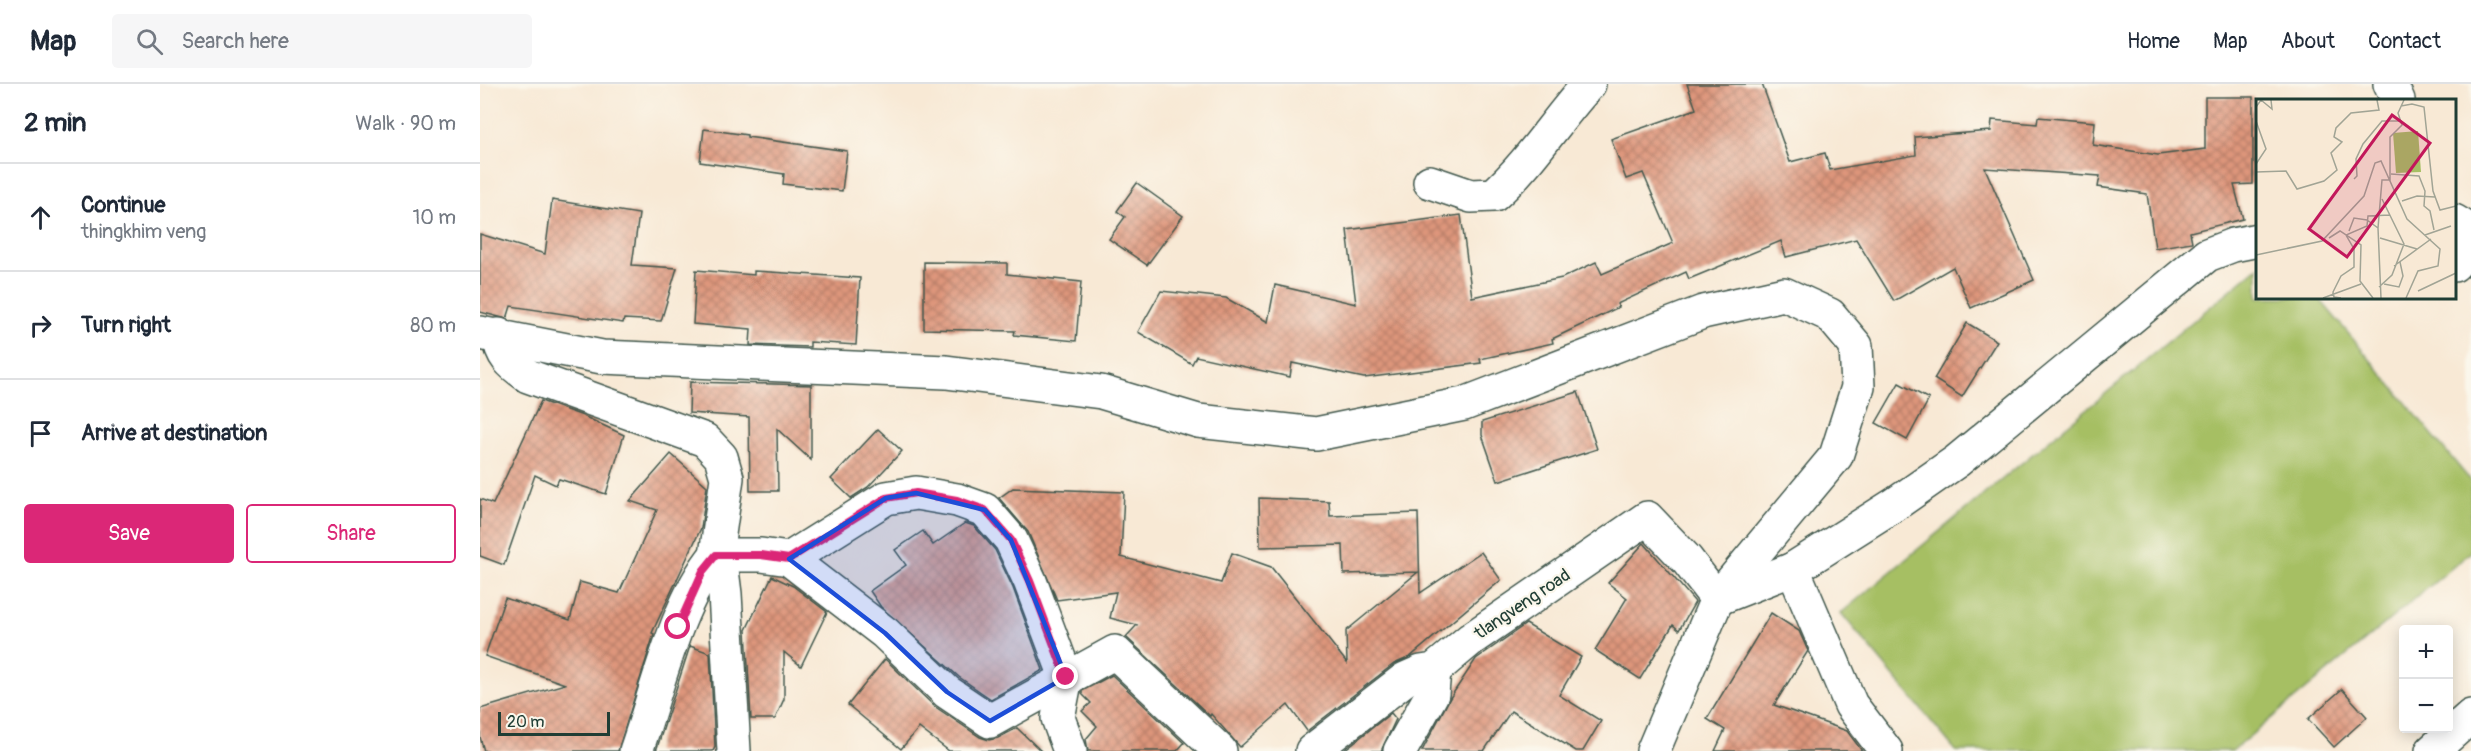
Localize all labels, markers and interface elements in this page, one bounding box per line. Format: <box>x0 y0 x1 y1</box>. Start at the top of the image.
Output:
search box <box>112 14 532 68</box>
text: Map <box>30 24 76 59</box>
icon: search <box>133 25 166 58</box>
text: Search here <box>181 27 289 55</box>
text: Home <box>2127 28 2180 55</box>
text: Map <box>2213 28 2248 55</box>
text: About <box>2281 28 2335 55</box>
text: Contact <box>2368 28 2441 55</box>
inset map <box>2256 99 2456 298</box>
text: 2 min <box>24 107 86 139</box>
text: Walk · 90 m <box>355 111 456 136</box>
text: Continue <box>81 191 165 219</box>
icon: ahead <box>24 201 57 234</box>
text: 10 m <box>412 205 456 230</box>
text: thingkhim veng <box>81 219 206 244</box>
icon: right <box>24 309 57 342</box>
text: Turn right <box>81 311 171 339</box>
text: 80 m <box>410 313 456 338</box>
icon: arrive <box>24 417 57 450</box>
text: Arrive at destination <box>81 419 267 447</box>
button: Save <box>24 504 234 563</box>
button: Share <box>246 504 456 563</box>
street label: tlangveng road <box>1469 564 1575 646</box>
route start <box>664 613 690 639</box>
map controls <box>2399 625 2453 733</box>
button: + <box>2399 625 2453 679</box>
route end <box>1052 663 1078 689</box>
button: − <box>2399 679 2453 733</box>
scale bar <box>498 709 610 736</box>
text: 20 m <box>507 712 545 732</box>

